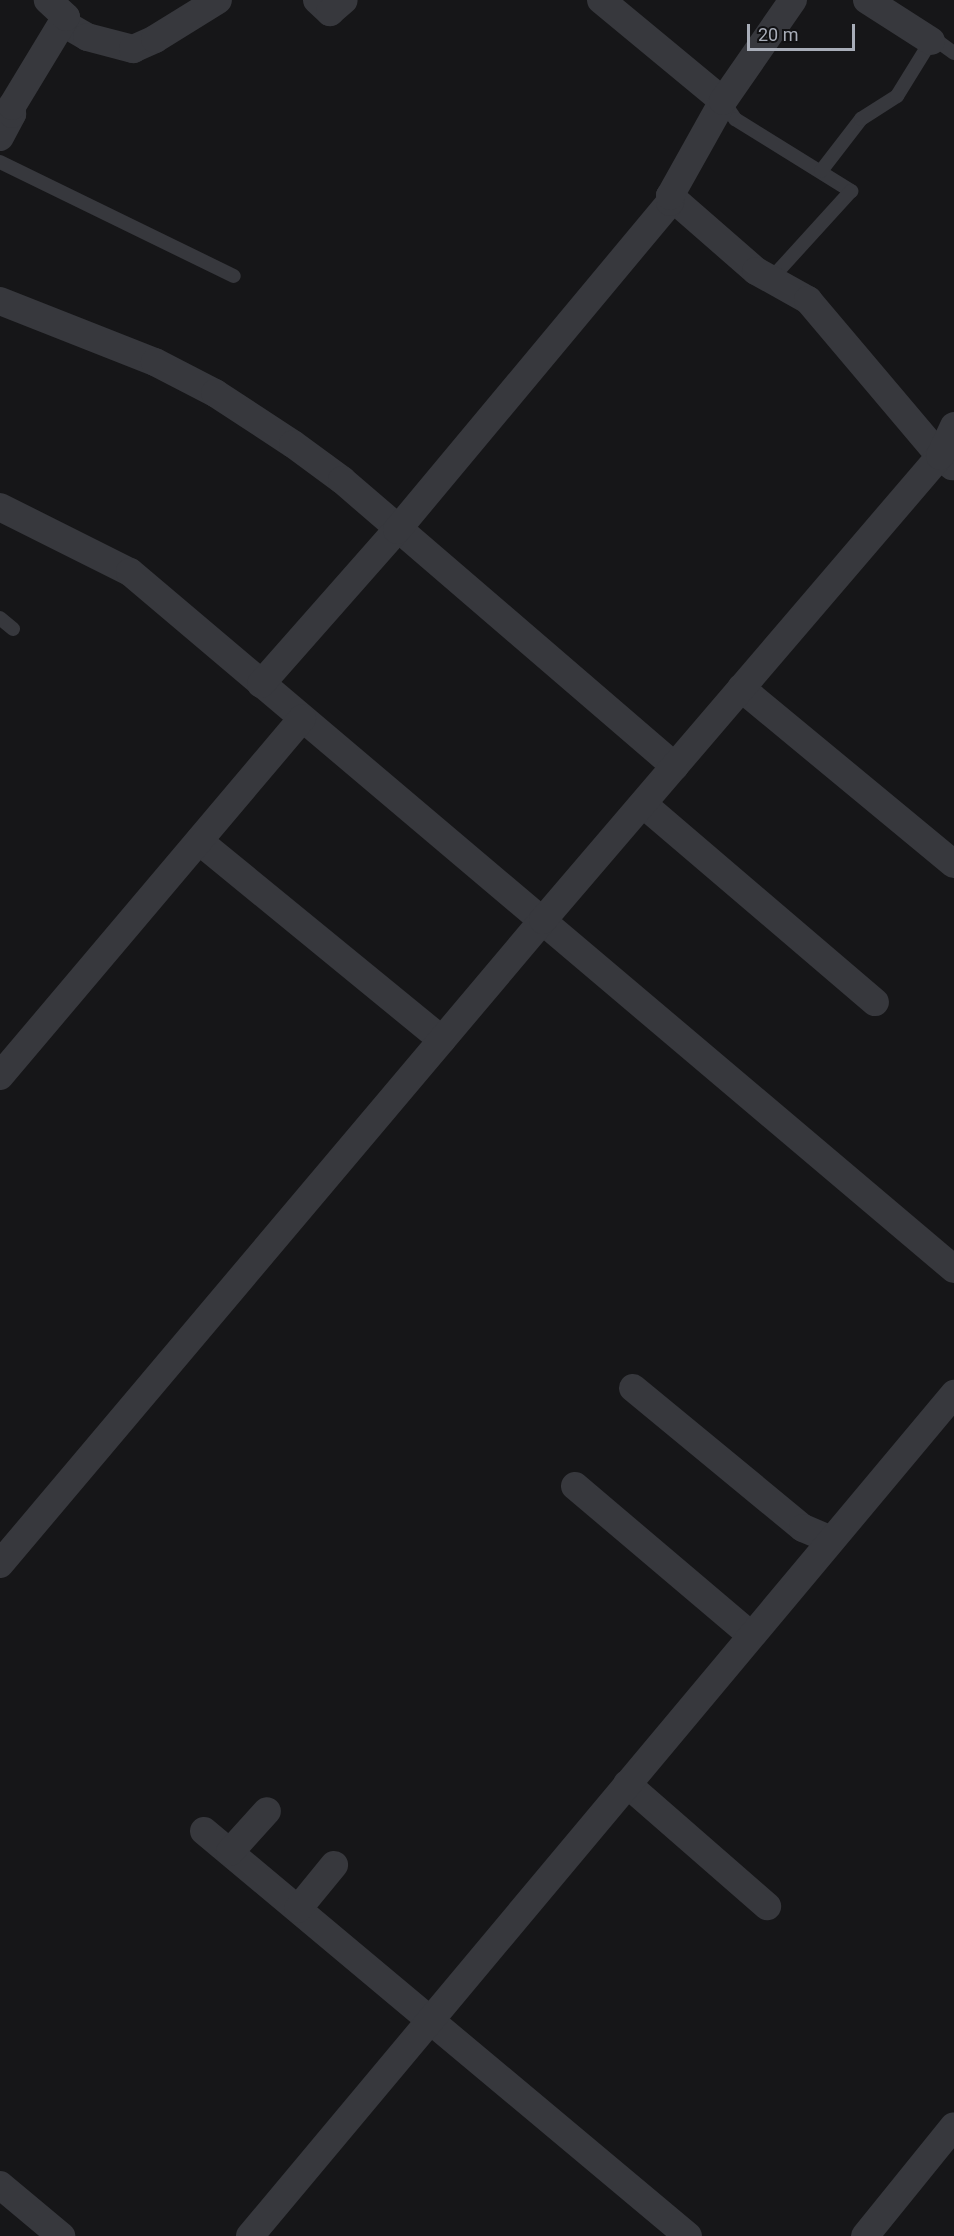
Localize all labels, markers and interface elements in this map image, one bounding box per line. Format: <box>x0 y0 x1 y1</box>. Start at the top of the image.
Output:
scale bar <box>750 12 858 50</box>
text: 20 m <box>758 24 798 45</box>

